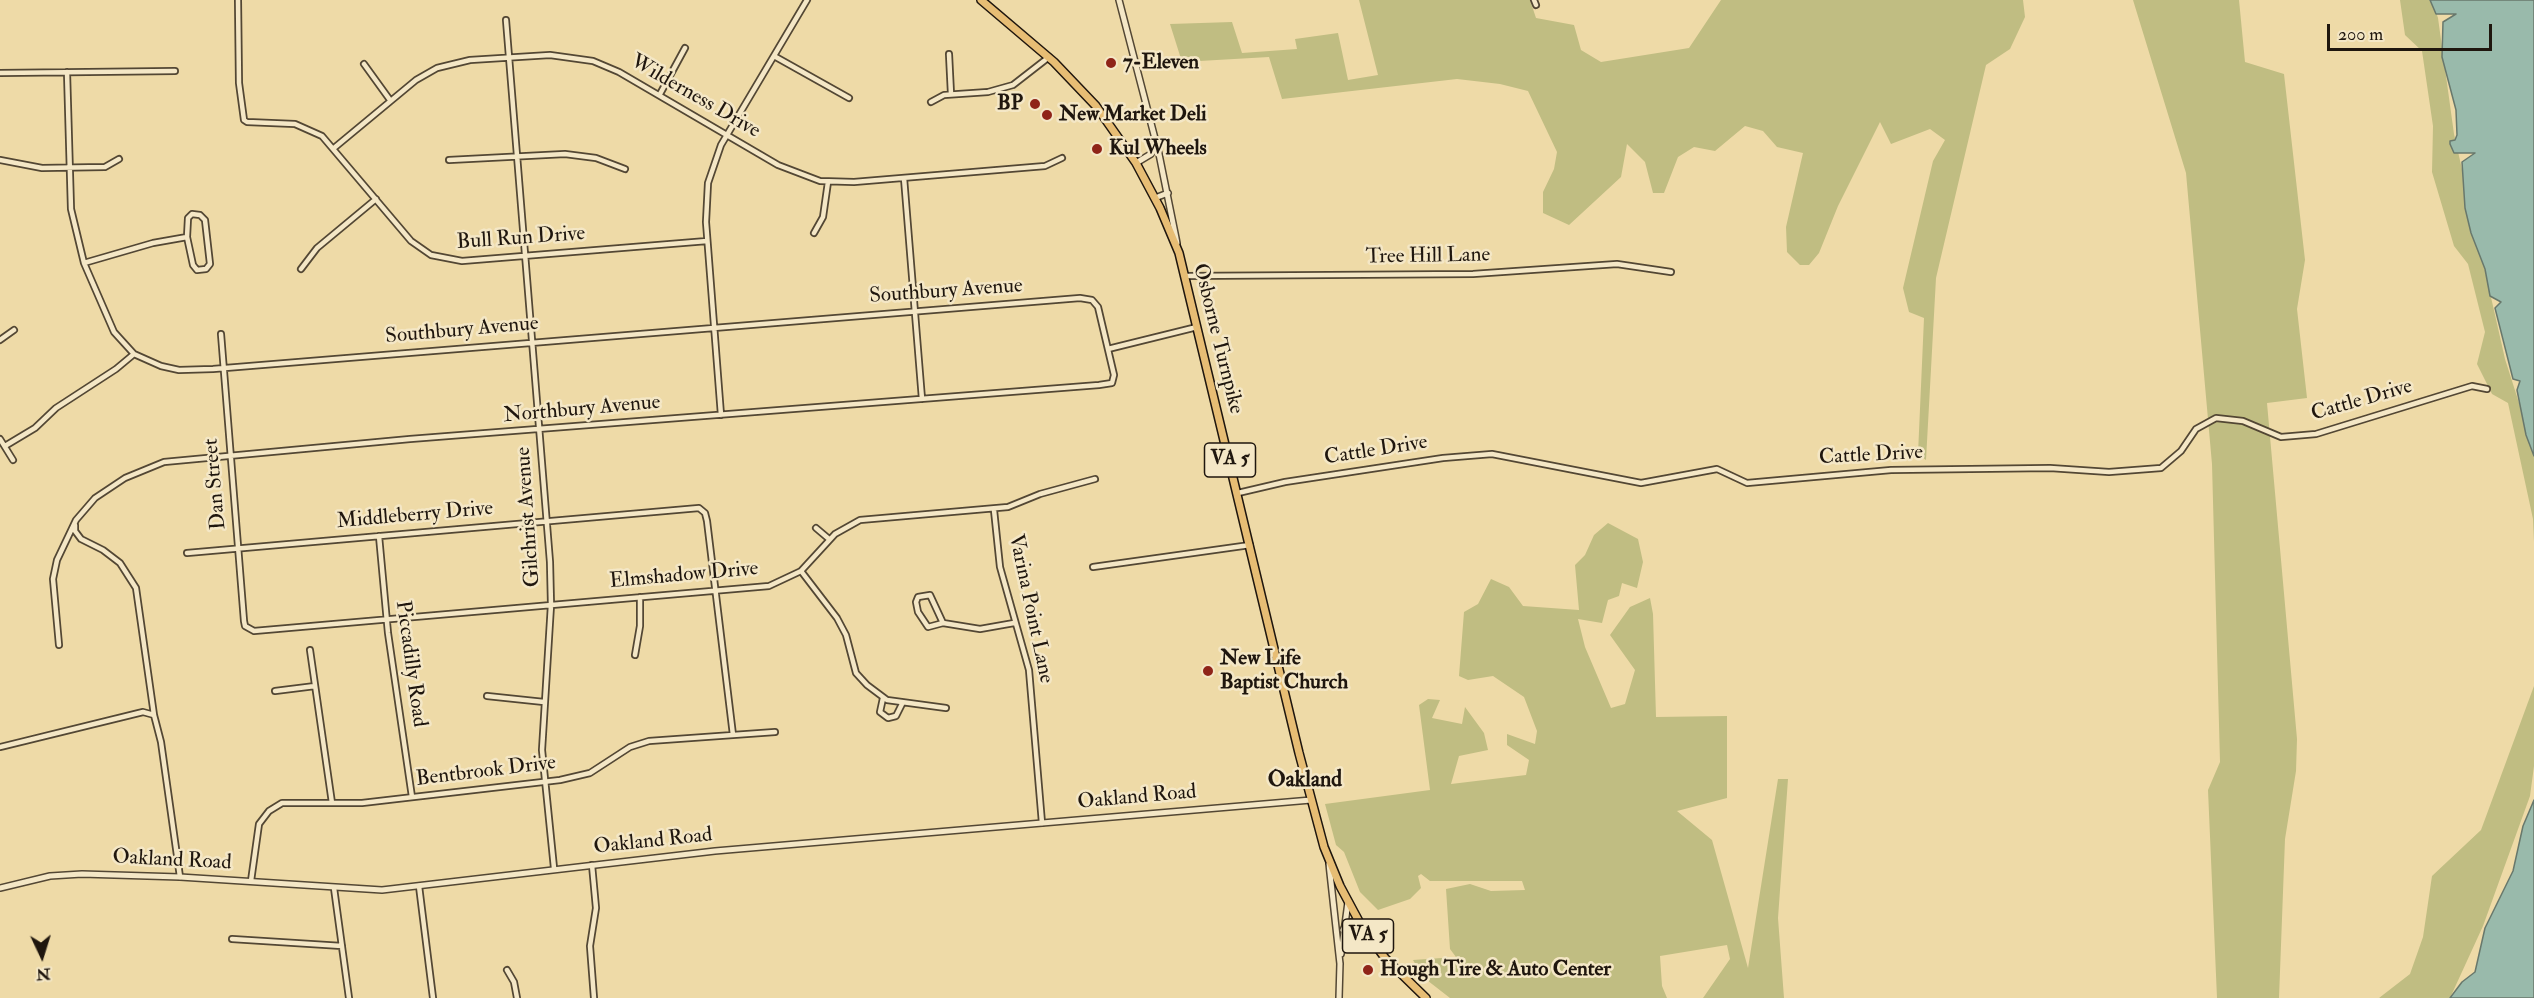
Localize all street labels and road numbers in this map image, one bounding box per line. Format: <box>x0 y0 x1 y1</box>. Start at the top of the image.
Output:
street label: Wilderness Drive <box>626 50 764 144</box>
street label: Bull Run Drive <box>456 222 586 256</box>
street label: Tree Hill Lane <box>1366 243 1490 271</box>
street label: Osborne Turnpike <box>1186 261 1248 417</box>
street label: Southbury Avenue <box>868 274 1024 310</box>
street label: Southbury Avenue <box>384 312 540 350</box>
street label: Cattle Drive <box>2308 375 2416 427</box>
street label: Northbury Avenue <box>503 391 661 429</box>
street label: Cattle Drive <box>1323 430 1429 472</box>
street label: Dan Street <box>199 437 233 531</box>
street label: Cattle Drive <box>1818 441 1924 471</box>
road number: VA 5 <box>1204 443 1256 477</box>
street label: Gilchrist Avenue <box>512 446 546 588</box>
street label: Middleberry Drive <box>336 497 494 535</box>
street label: Varina Point Lane <box>1002 532 1058 686</box>
street label: Elmshadow Drive <box>609 557 759 595</box>
street label: Piccadilly Road <box>389 599 431 729</box>
street label: Bentbrook Drive <box>415 751 557 793</box>
street label: Oakland Road <box>1077 780 1197 816</box>
street label: Oakland Road <box>592 823 714 861</box>
street label: Oakland Road <box>112 845 232 877</box>
road number: VA 5 <box>1342 919 1394 953</box>

